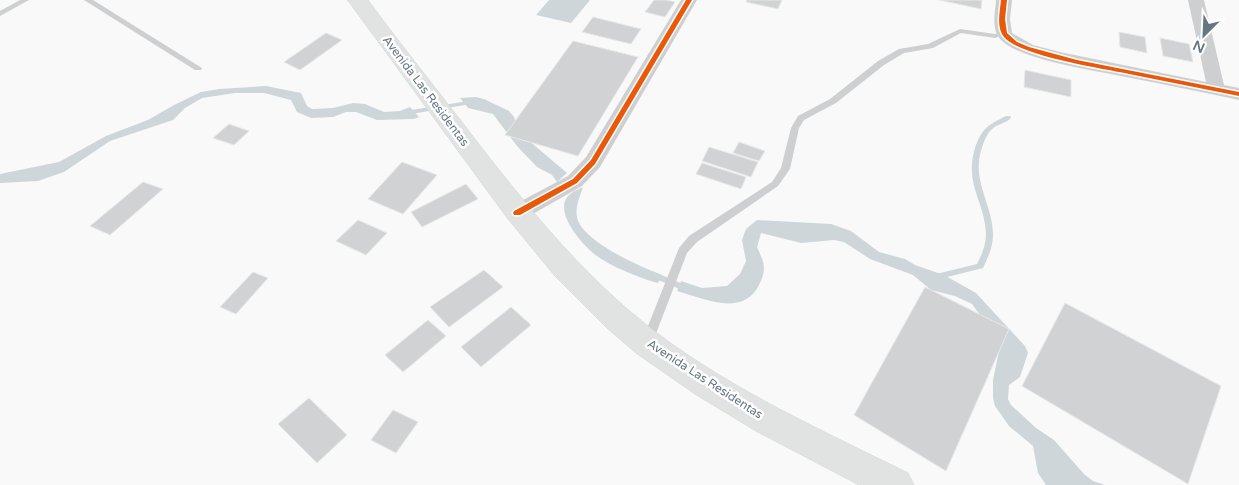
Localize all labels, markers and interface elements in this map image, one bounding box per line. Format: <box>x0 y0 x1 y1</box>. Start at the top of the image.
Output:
north arrow <box>1179 10 1229 60</box>
street label: Avenida Las Residentas <box>380 33 472 149</box>
text: N <box>1190 36 1208 56</box>
street label: Avenida Las Residentas <box>645 336 765 422</box>

